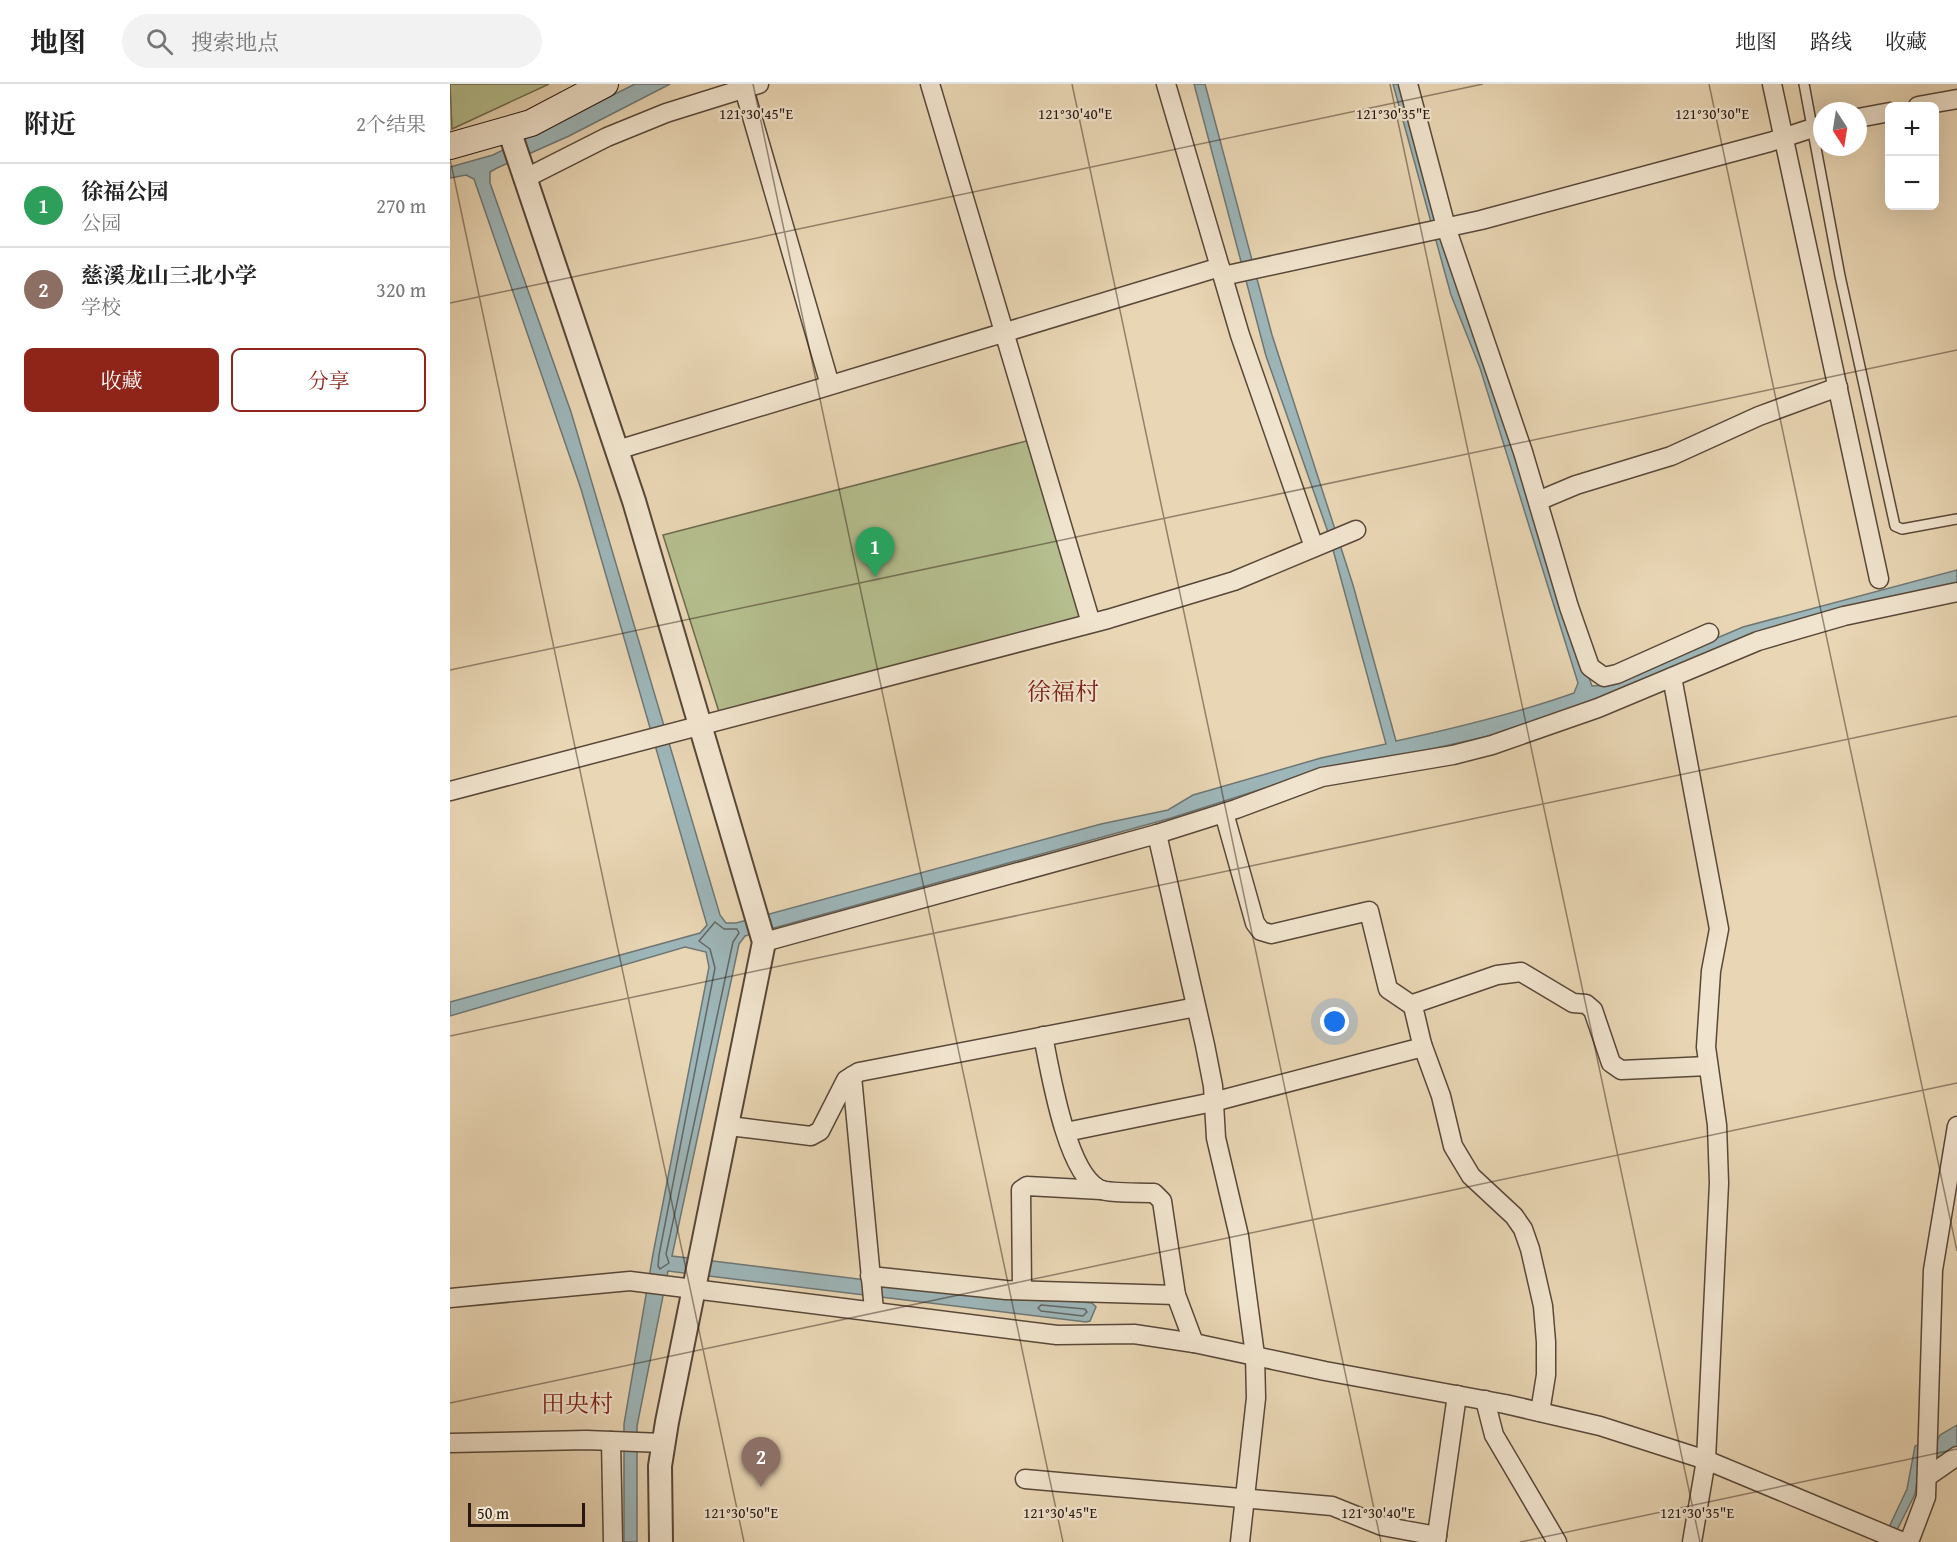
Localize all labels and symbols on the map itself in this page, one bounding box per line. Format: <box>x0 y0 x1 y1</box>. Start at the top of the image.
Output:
north arrow <box>1813 102 1867 156</box>
text: 121°30'45"E <box>719 103 793 124</box>
text: 121°30'40"E <box>1038 103 1112 124</box>
text: 121°30'35"E <box>1356 103 1430 124</box>
text: 121°30'30"E <box>1675 103 1749 124</box>
pin: 1 <box>856 528 894 577</box>
district label: 徐福村 <box>1027 674 1099 709</box>
your location <box>1320 1007 1349 1036</box>
district label: 田央村 <box>541 1386 613 1421</box>
pin: 2 <box>742 1438 780 1487</box>
scale bar <box>468 1500 585 1528</box>
text: 121°30'50"E <box>704 1502 778 1523</box>
text: 121°30'45"E <box>1023 1502 1097 1523</box>
text: 121°30'40"E <box>1341 1502 1415 1523</box>
text: 121°30'35"E <box>1660 1502 1734 1523</box>

